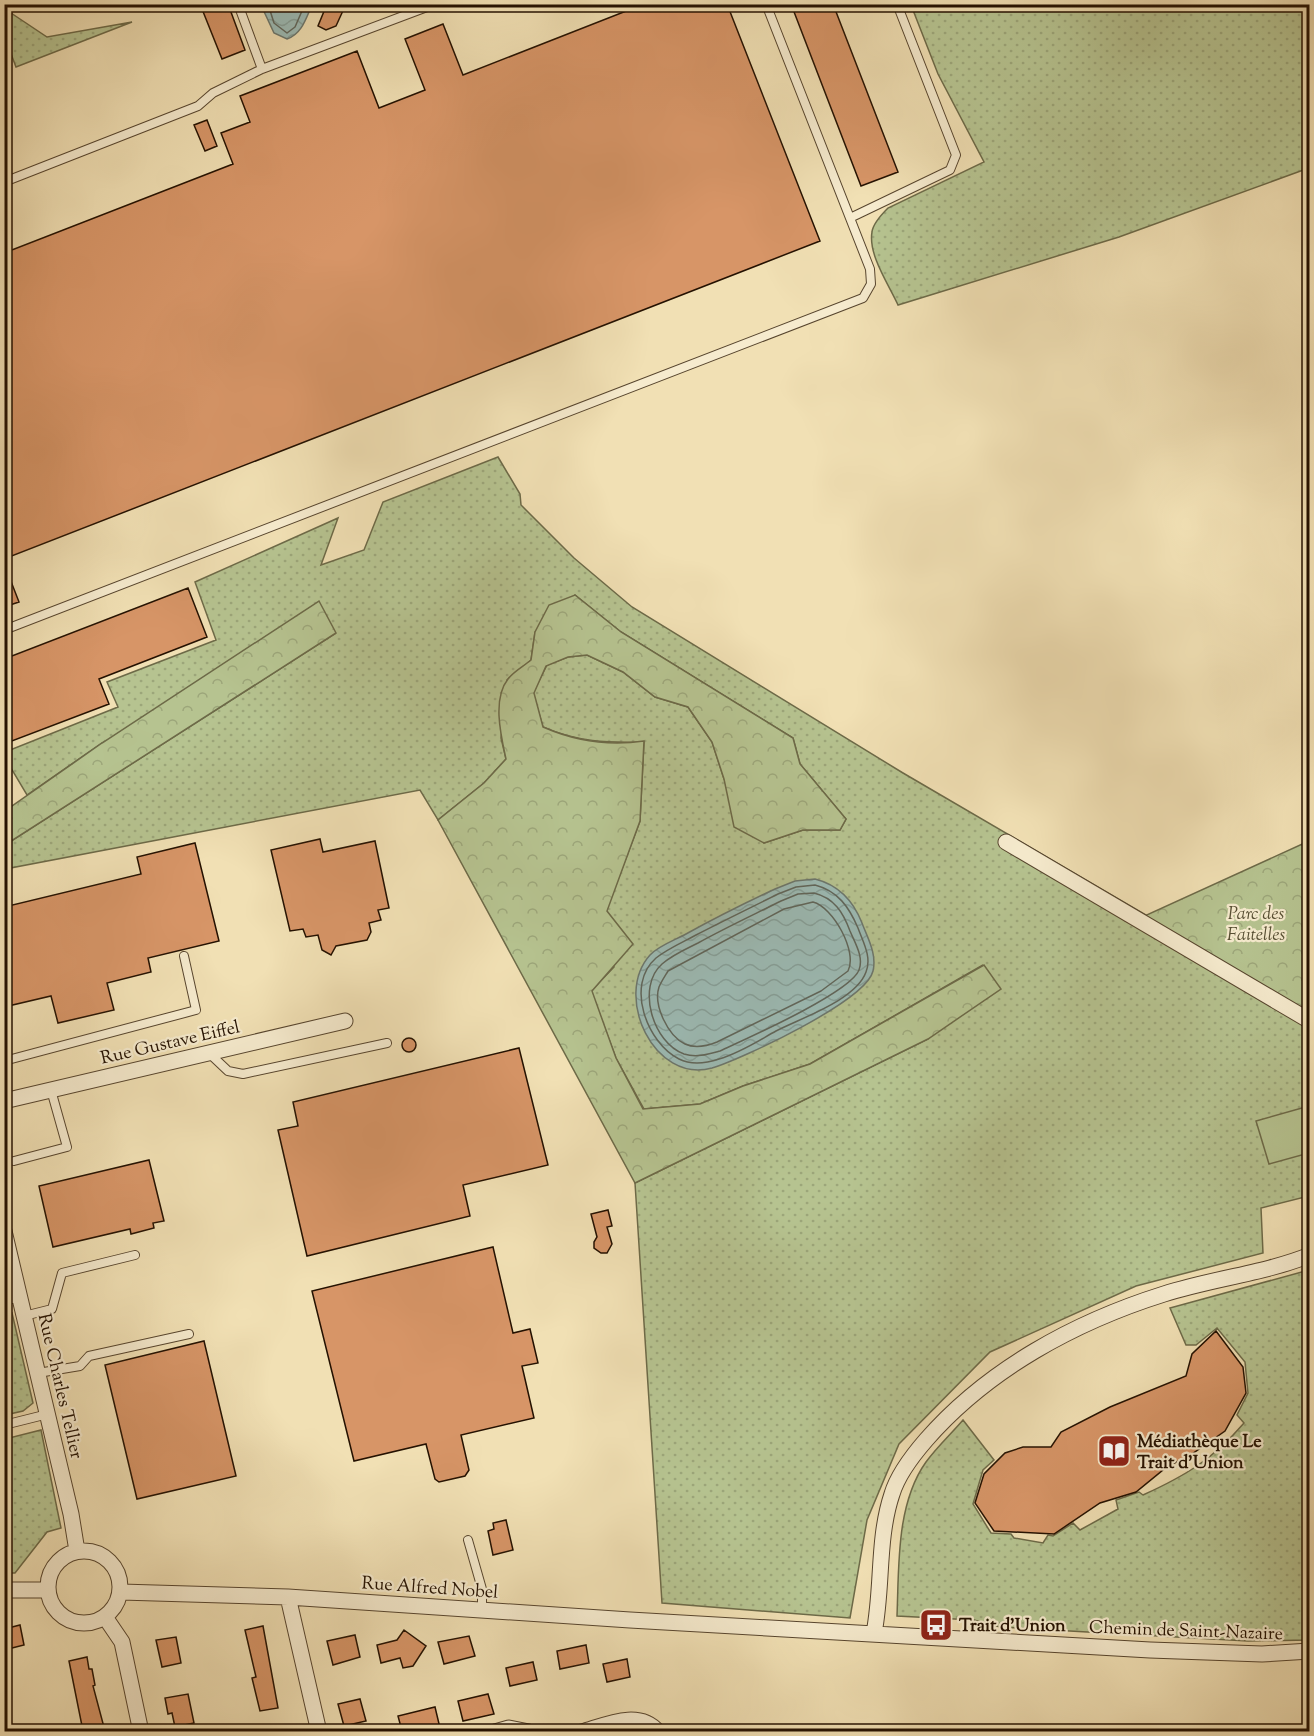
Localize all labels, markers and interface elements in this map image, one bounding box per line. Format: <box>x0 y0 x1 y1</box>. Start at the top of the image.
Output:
park label: Parc des Faitelles <box>1227 902 1285 949</box>
street label: Rue Gustave Eiffel <box>98 1015 243 1073</box>
street label: Rue Charles Tellier <box>30 1311 88 1462</box>
place label: Médiathèque Le Trait d'Union <box>1137 1430 1262 1477</box>
library icon: Médiathèque Le Trait d'Union <box>1096 1433 1132 1469</box>
street label: Rue Alfred Nobel <box>361 1571 499 1607</box>
bus stop icon: Trait d'Union <box>918 1607 954 1643</box>
place label: Trait d'Union <box>959 1614 1066 1640</box>
street label: Chemin de Saint-Nazaire <box>1088 1616 1284 1648</box>

